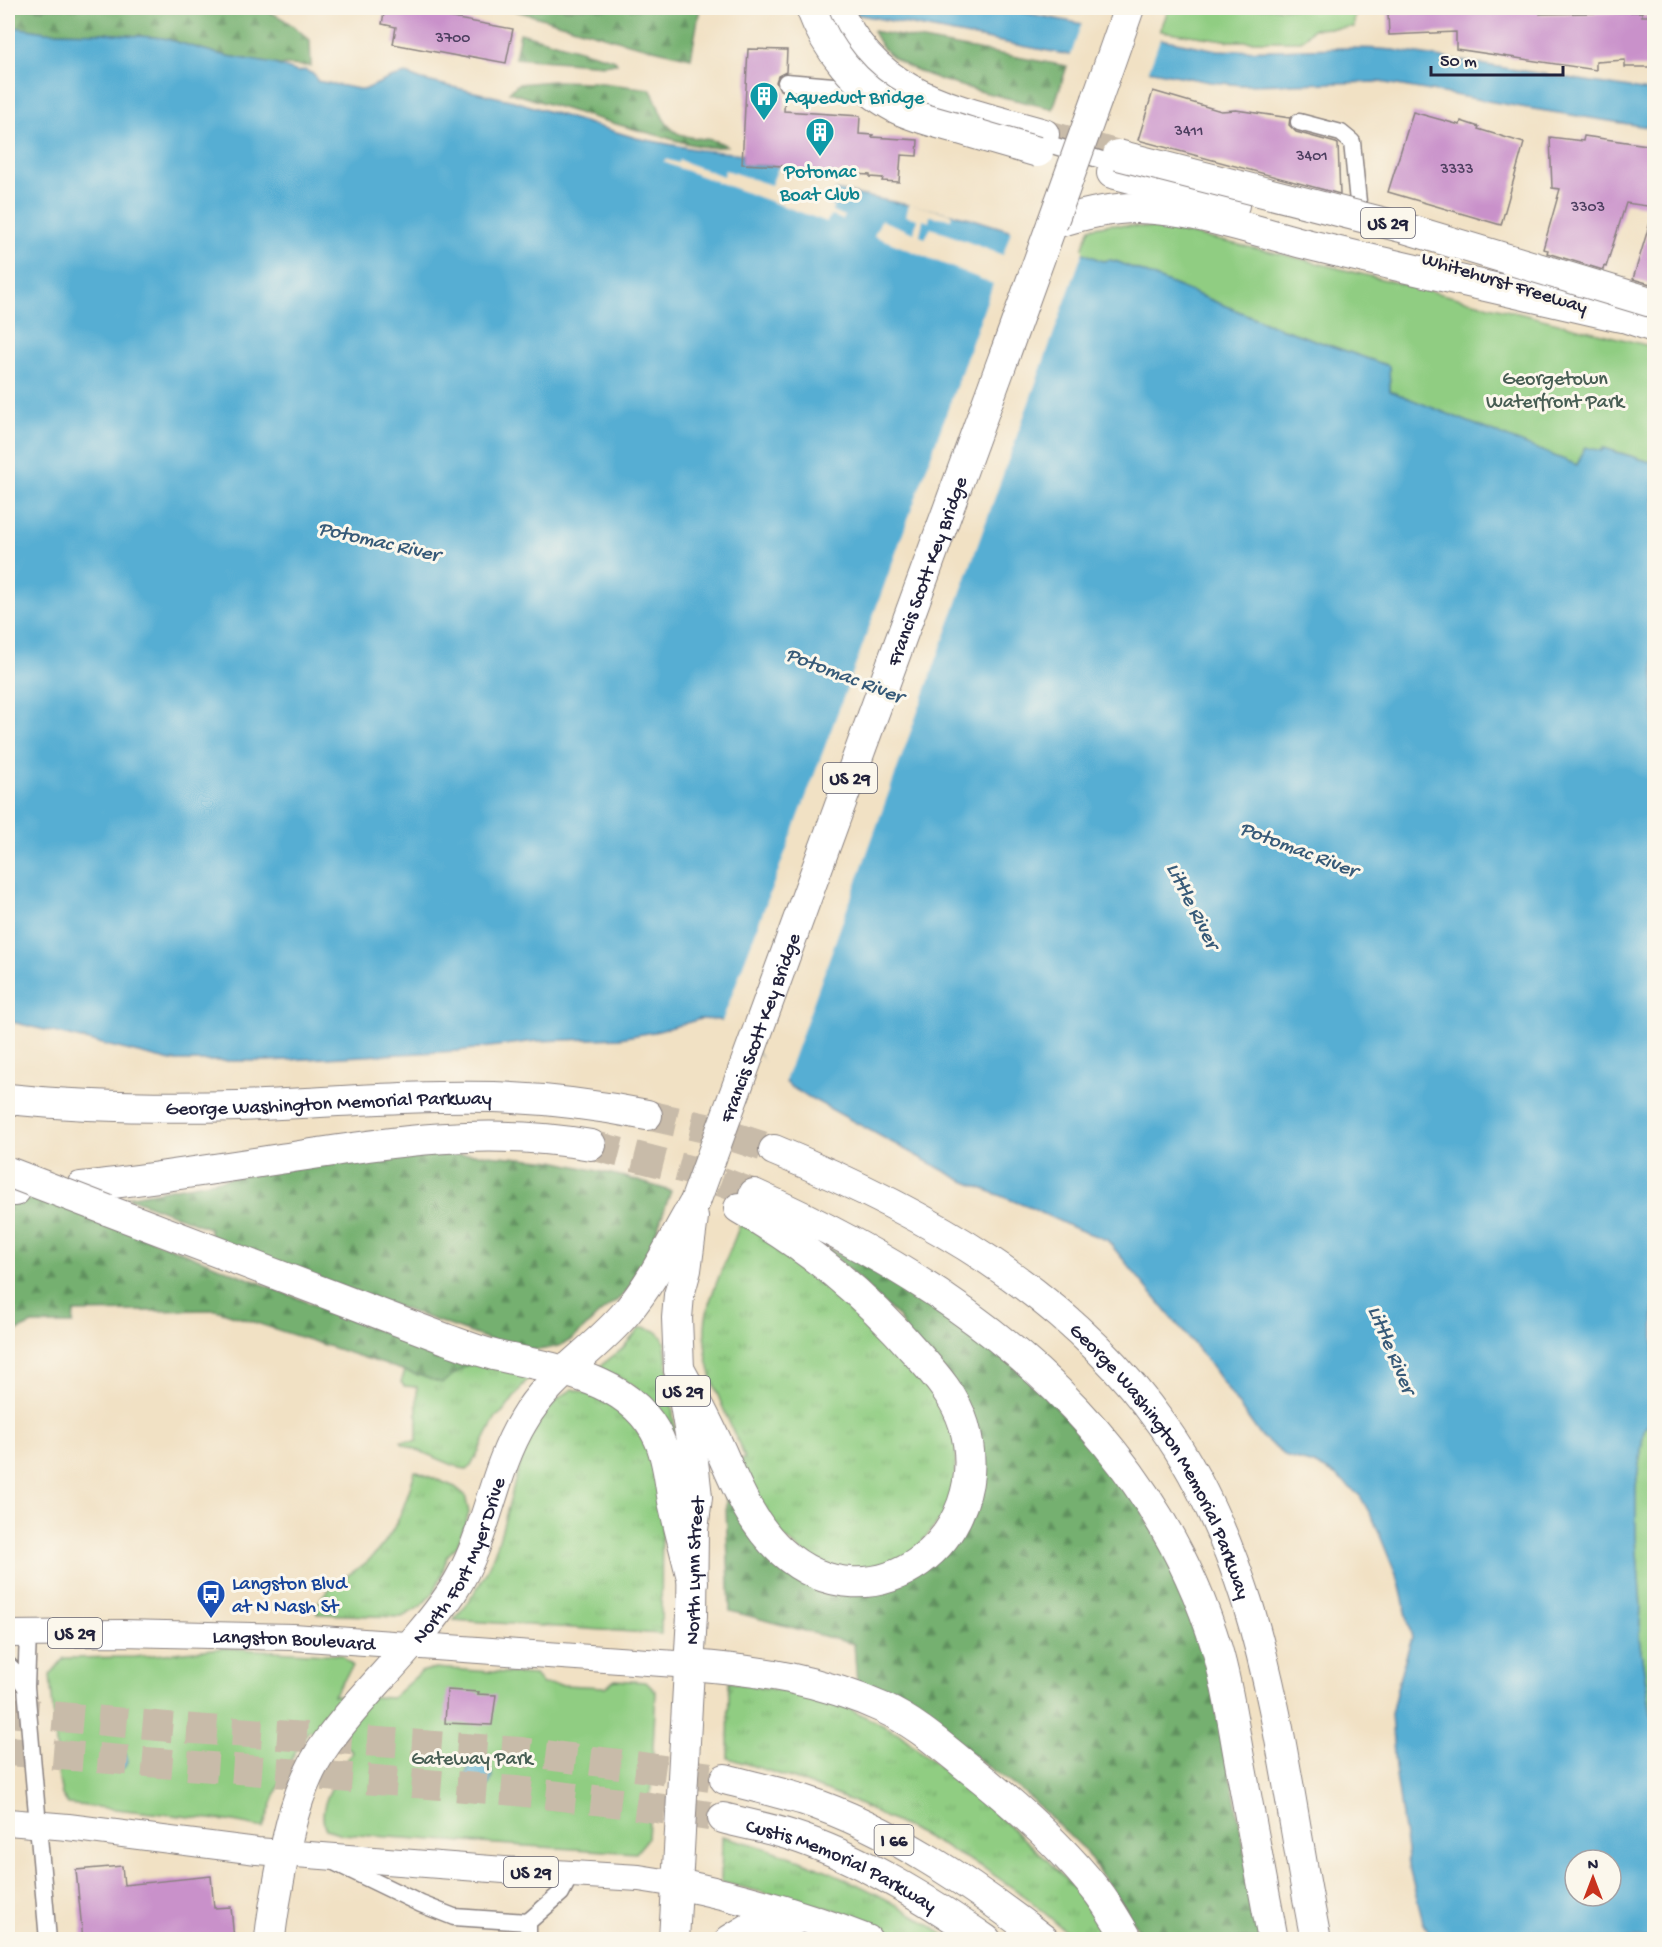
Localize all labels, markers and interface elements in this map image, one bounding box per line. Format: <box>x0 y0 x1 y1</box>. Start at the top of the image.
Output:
house number: 3700 <box>435 30 470 49</box>
scale bar <box>1431 39 1563 77</box>
text: 50 m <box>1440 52 1477 73</box>
building icon: Aqueduct Bridge <box>748 80 780 122</box>
place label: Aqueduct Bridge <box>785 88 925 111</box>
building icon: Potomac Boat Club <box>804 116 836 158</box>
house number: 3411 <box>1174 123 1203 142</box>
house number: 3401 <box>1295 148 1328 167</box>
house number: 3333 <box>1439 161 1474 180</box>
place label: Potomac Boat Club <box>779 162 860 208</box>
house number: 3303 <box>1570 199 1605 218</box>
road number: US 29 <box>1361 208 1415 238</box>
street label: Whitehurst Freeway <box>1418 248 1590 321</box>
park label: Georgetown Waterfront Park <box>1486 369 1626 415</box>
street label: Francis Scott Key Bridge <box>884 474 974 671</box>
water label: Potomac River <box>315 517 446 571</box>
water label: Potomac River <box>782 643 910 713</box>
road number: US 29 <box>823 763 877 793</box>
water label: Potomac River <box>1236 817 1364 887</box>
water label: Little River <box>1159 860 1225 958</box>
street label: Francis Scott Key Bridge <box>717 930 807 1127</box>
street label: George Washington Memorial Parkway <box>166 1089 492 1122</box>
water label: Little River <box>1360 1303 1421 1402</box>
street label: George Washington Memorial Parkway <box>1063 1320 1253 1603</box>
road number: US 29 <box>656 1376 710 1406</box>
street label: North Fort Myer Drive <box>409 1474 513 1650</box>
street label: North Lynn Street <box>682 1494 712 1646</box>
place label: Langston Blvd at N Nash St <box>232 1574 349 1620</box>
bus stop icon: Langston Blvd at N Nash St <box>195 1578 227 1620</box>
road number: US 29 <box>48 1618 102 1648</box>
street label: Langston Boulevard <box>212 1627 378 1658</box>
park label: Gateway Park <box>411 1749 535 1772</box>
street label: Custis Memorial Parkway <box>743 1816 940 1919</box>
road number: I 66 <box>874 1825 914 1855</box>
north arrow <box>1563 1848 1623 1908</box>
road number: US 29 <box>504 1857 558 1887</box>
text: N <box>1588 1857 1599 1876</box>

